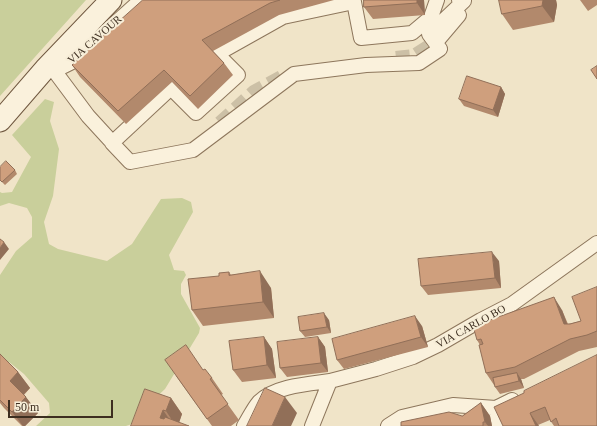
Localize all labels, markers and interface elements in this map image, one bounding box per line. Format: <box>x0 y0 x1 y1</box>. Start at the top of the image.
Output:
street label: VIA CAVOUR <box>65 13 125 67</box>
street label: VIA CARLO BO <box>434 302 508 352</box>
scale bar <box>10 392 115 418</box>
text: 50 m <box>15 400 39 414</box>

